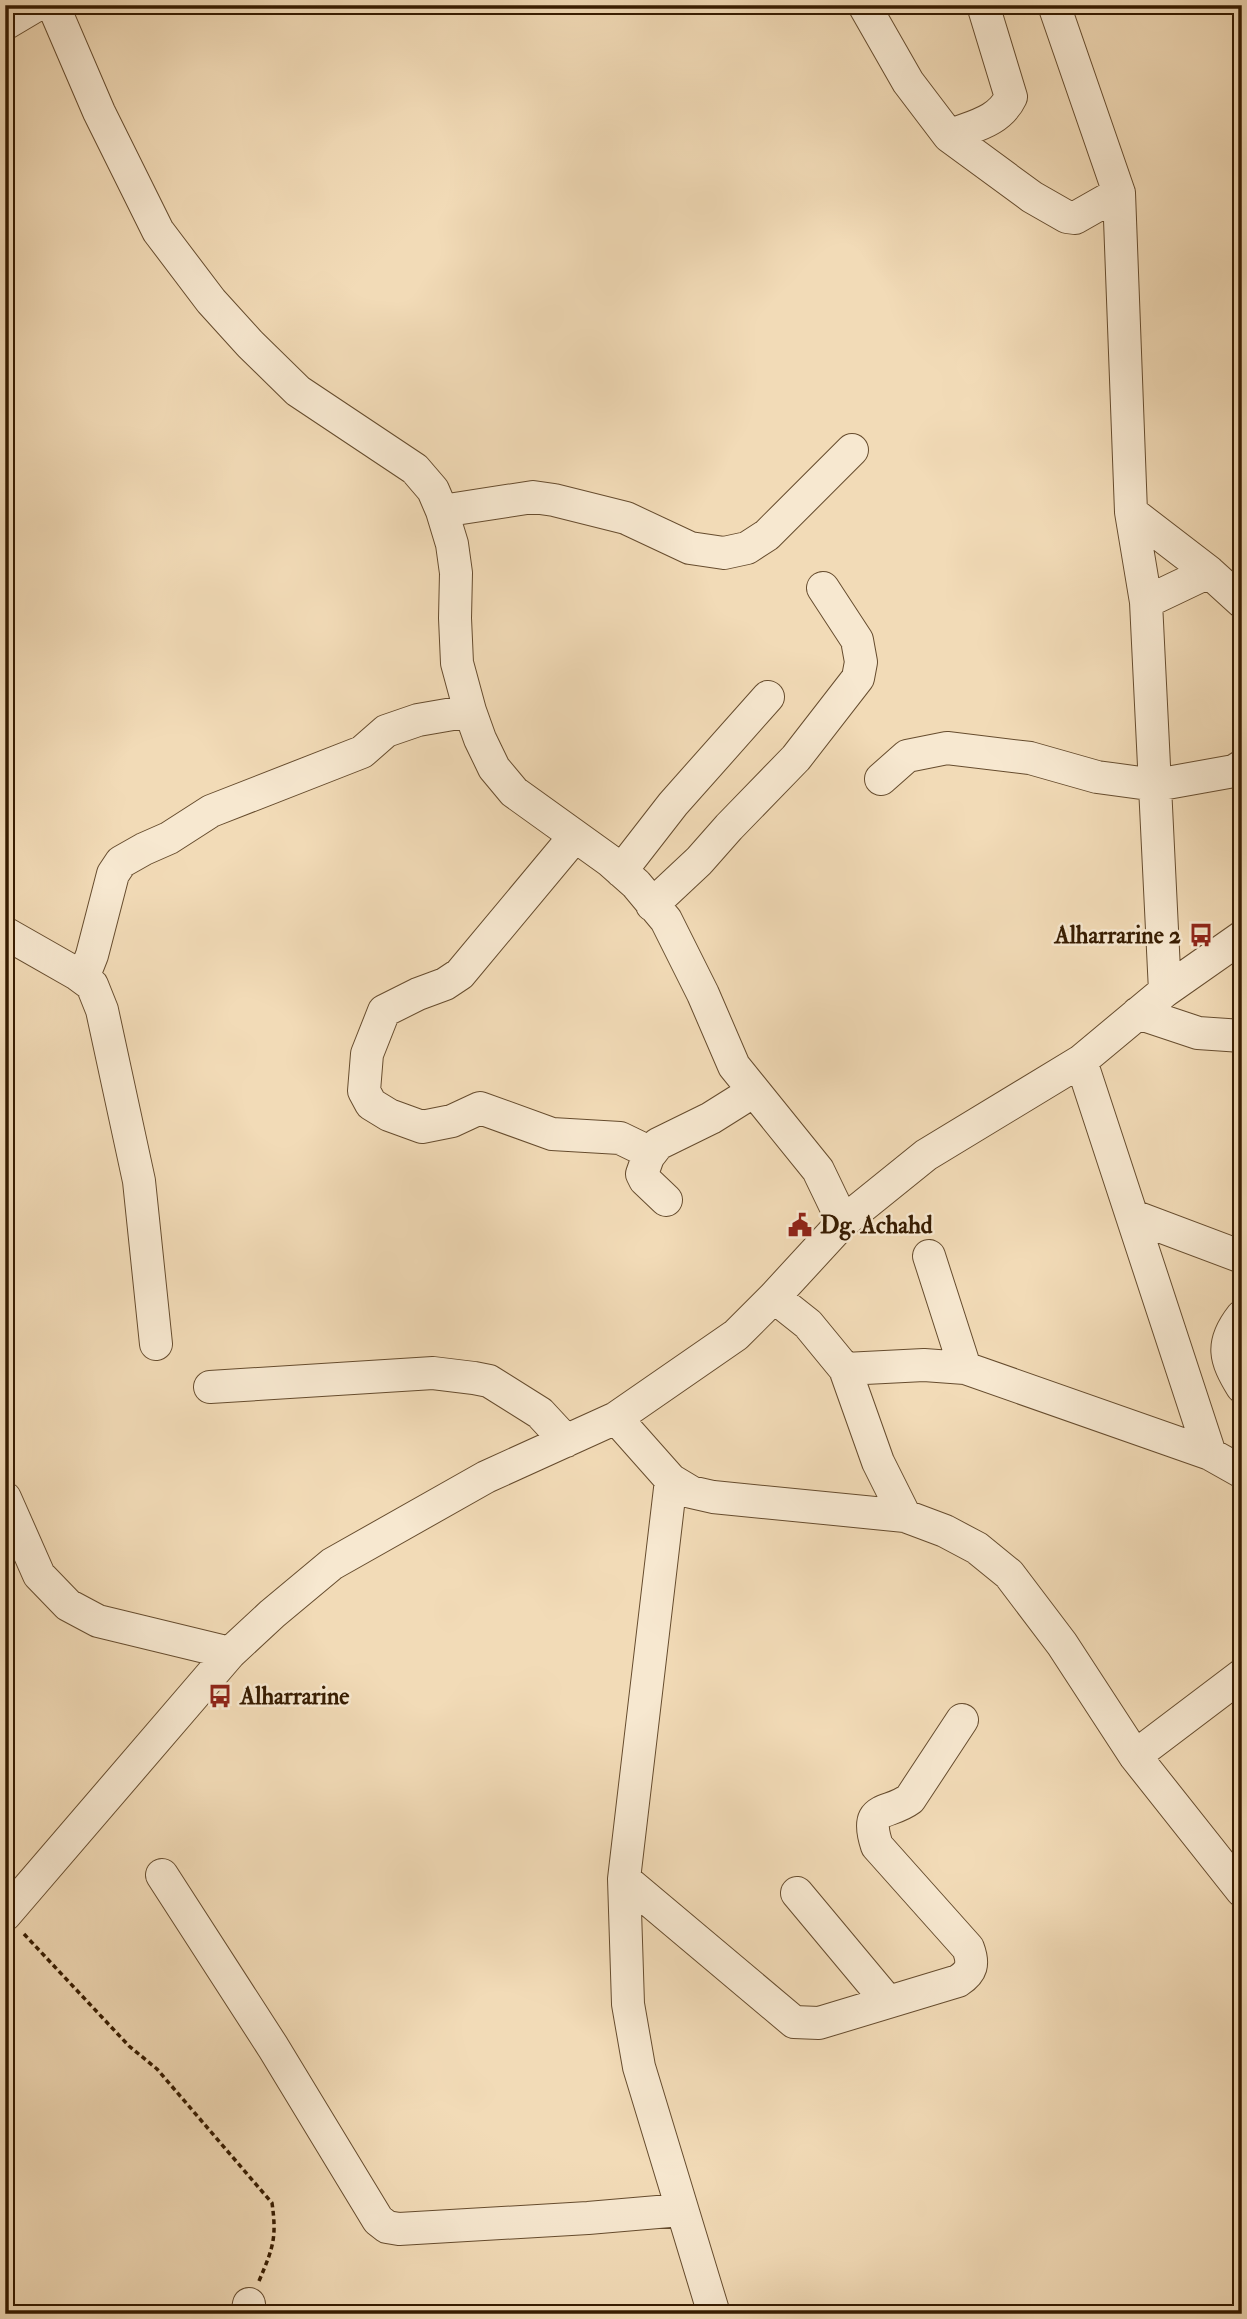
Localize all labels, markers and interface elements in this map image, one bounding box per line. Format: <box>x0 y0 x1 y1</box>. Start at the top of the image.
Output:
place label: Alharrarine 2 <box>1053 920 1181 951</box>
bus stop icon: Alharrarine 2 <box>1187 921 1215 949</box>
place label: Dg. Achahd <box>820 1210 933 1241</box>
public building icon: Dg. Achahd <box>786 1211 814 1239</box>
place label: Alharrarine <box>239 1681 349 1712</box>
bus stop icon: Alharrarine <box>206 1682 234 1710</box>

